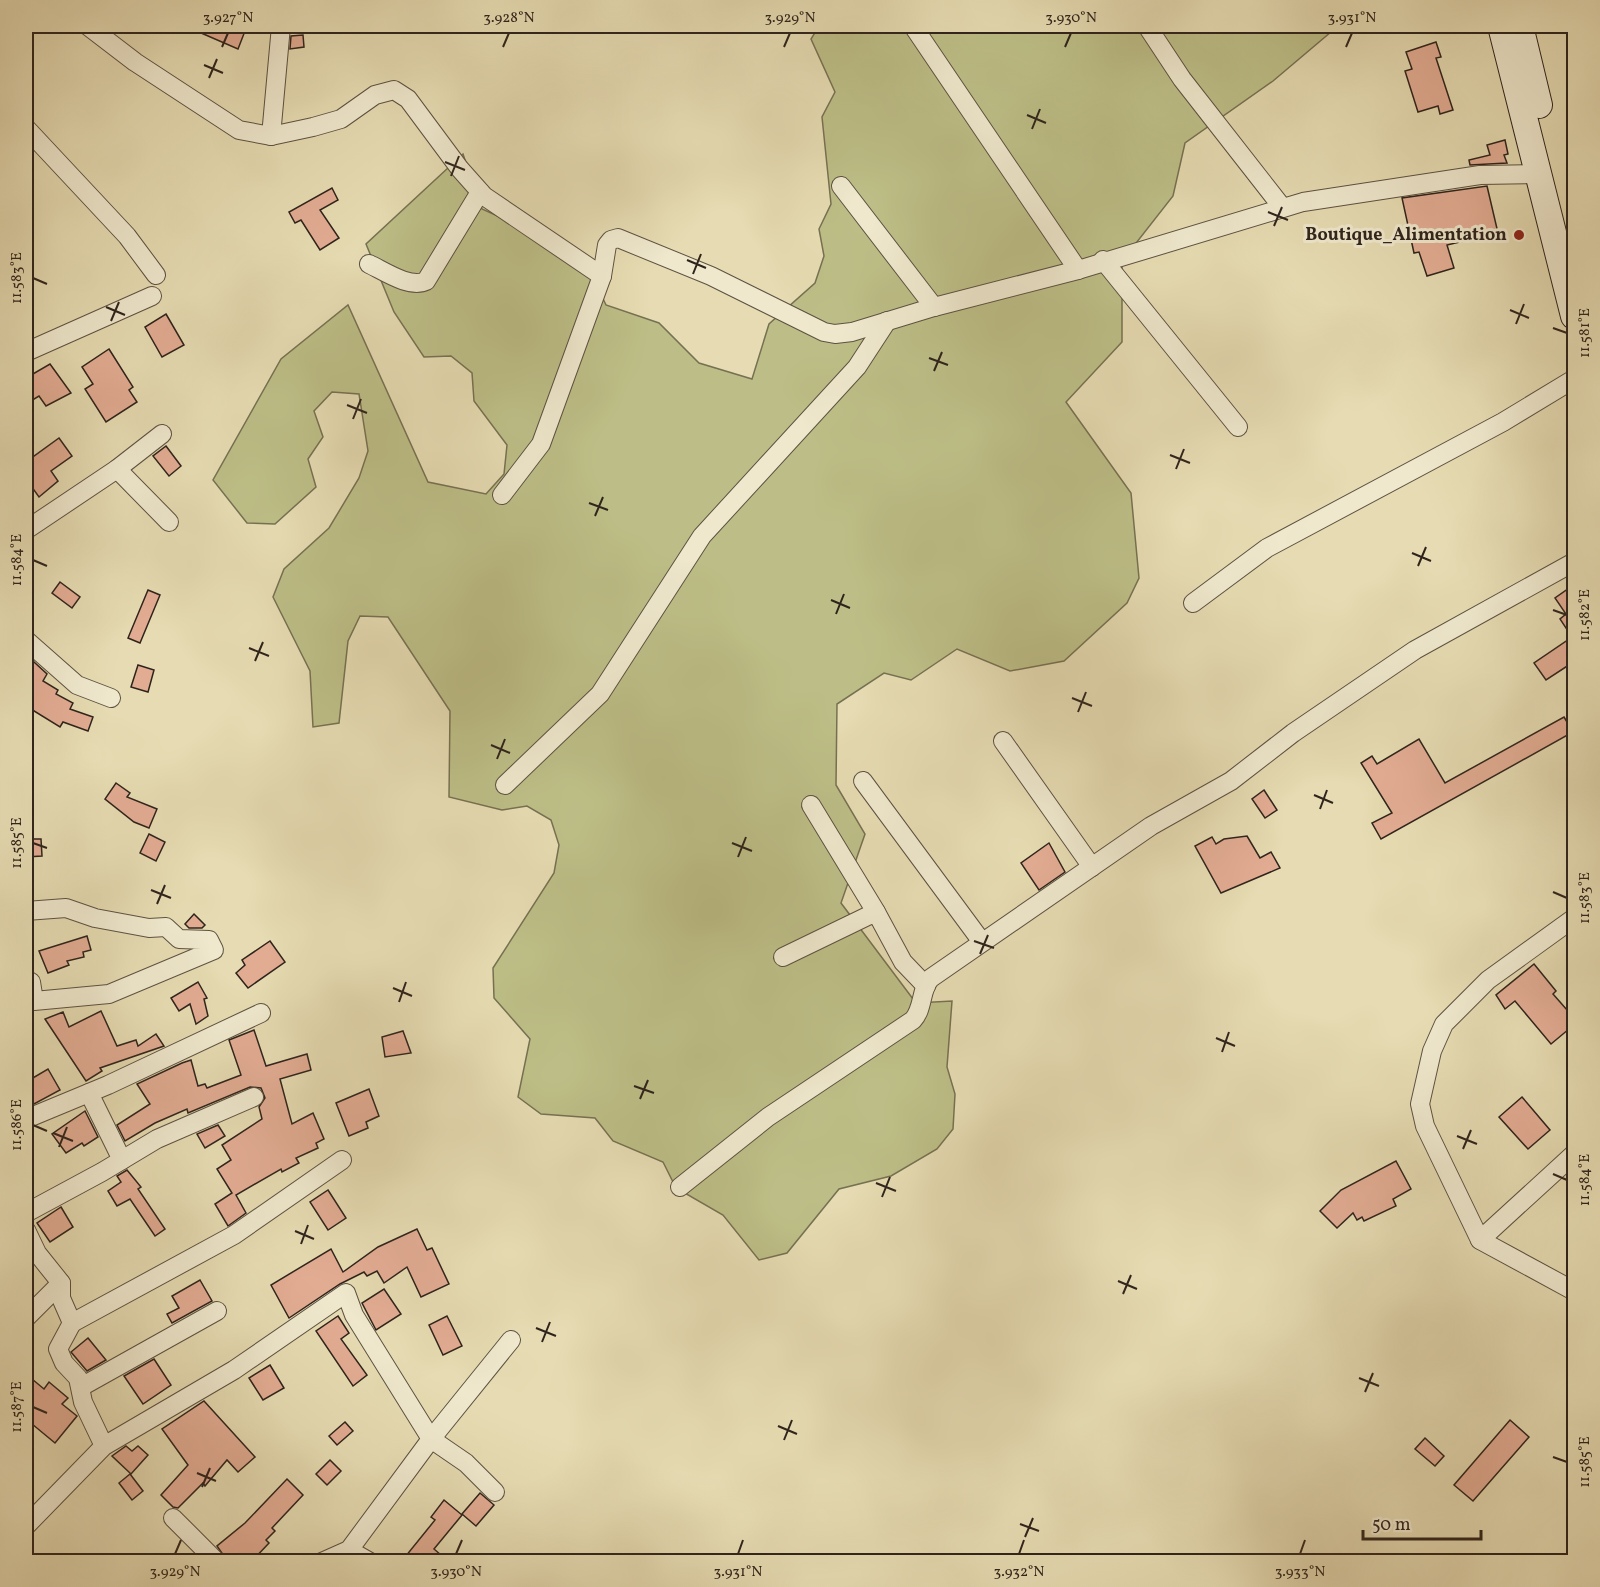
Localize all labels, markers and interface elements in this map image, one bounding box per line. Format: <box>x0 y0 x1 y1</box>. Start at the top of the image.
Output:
text: 3.927°N <box>203 8 253 29</box>
text: 3.928°N <box>483 8 535 29</box>
text: 3.929°N <box>764 8 816 29</box>
text: 3.930°N <box>1045 8 1097 29</box>
text: 3.931°N <box>1328 8 1376 29</box>
place label: Boutique_Alimentation <box>1305 223 1507 248</box>
marker: Boutique_Alimentation <box>1512 228 1526 242</box>
text: 11.583°E <box>7 252 28 304</box>
text: 11.581°E <box>1575 308 1596 358</box>
text: 11.584°E <box>7 534 28 586</box>
text: 11.582°E <box>1575 589 1596 641</box>
text: 11.585°E <box>7 817 28 869</box>
text: 11.583°E <box>1575 872 1596 924</box>
text: 11.586°E <box>7 1099 28 1151</box>
text: 11.584°E <box>1575 1154 1596 1206</box>
text: 11.587°E <box>7 1381 28 1433</box>
text: 11.585°E <box>1575 1436 1596 1488</box>
scale bar <box>1363 1503 1482 1541</box>
text: 50 m <box>1372 1513 1411 1538</box>
text: 3.929°N <box>149 1562 201 1583</box>
text: 3.930°N <box>430 1562 482 1583</box>
text: 3.931°N <box>714 1562 762 1583</box>
text: 3.932°N <box>994 1562 1044 1583</box>
text: 3.933°N <box>1275 1562 1325 1583</box>

